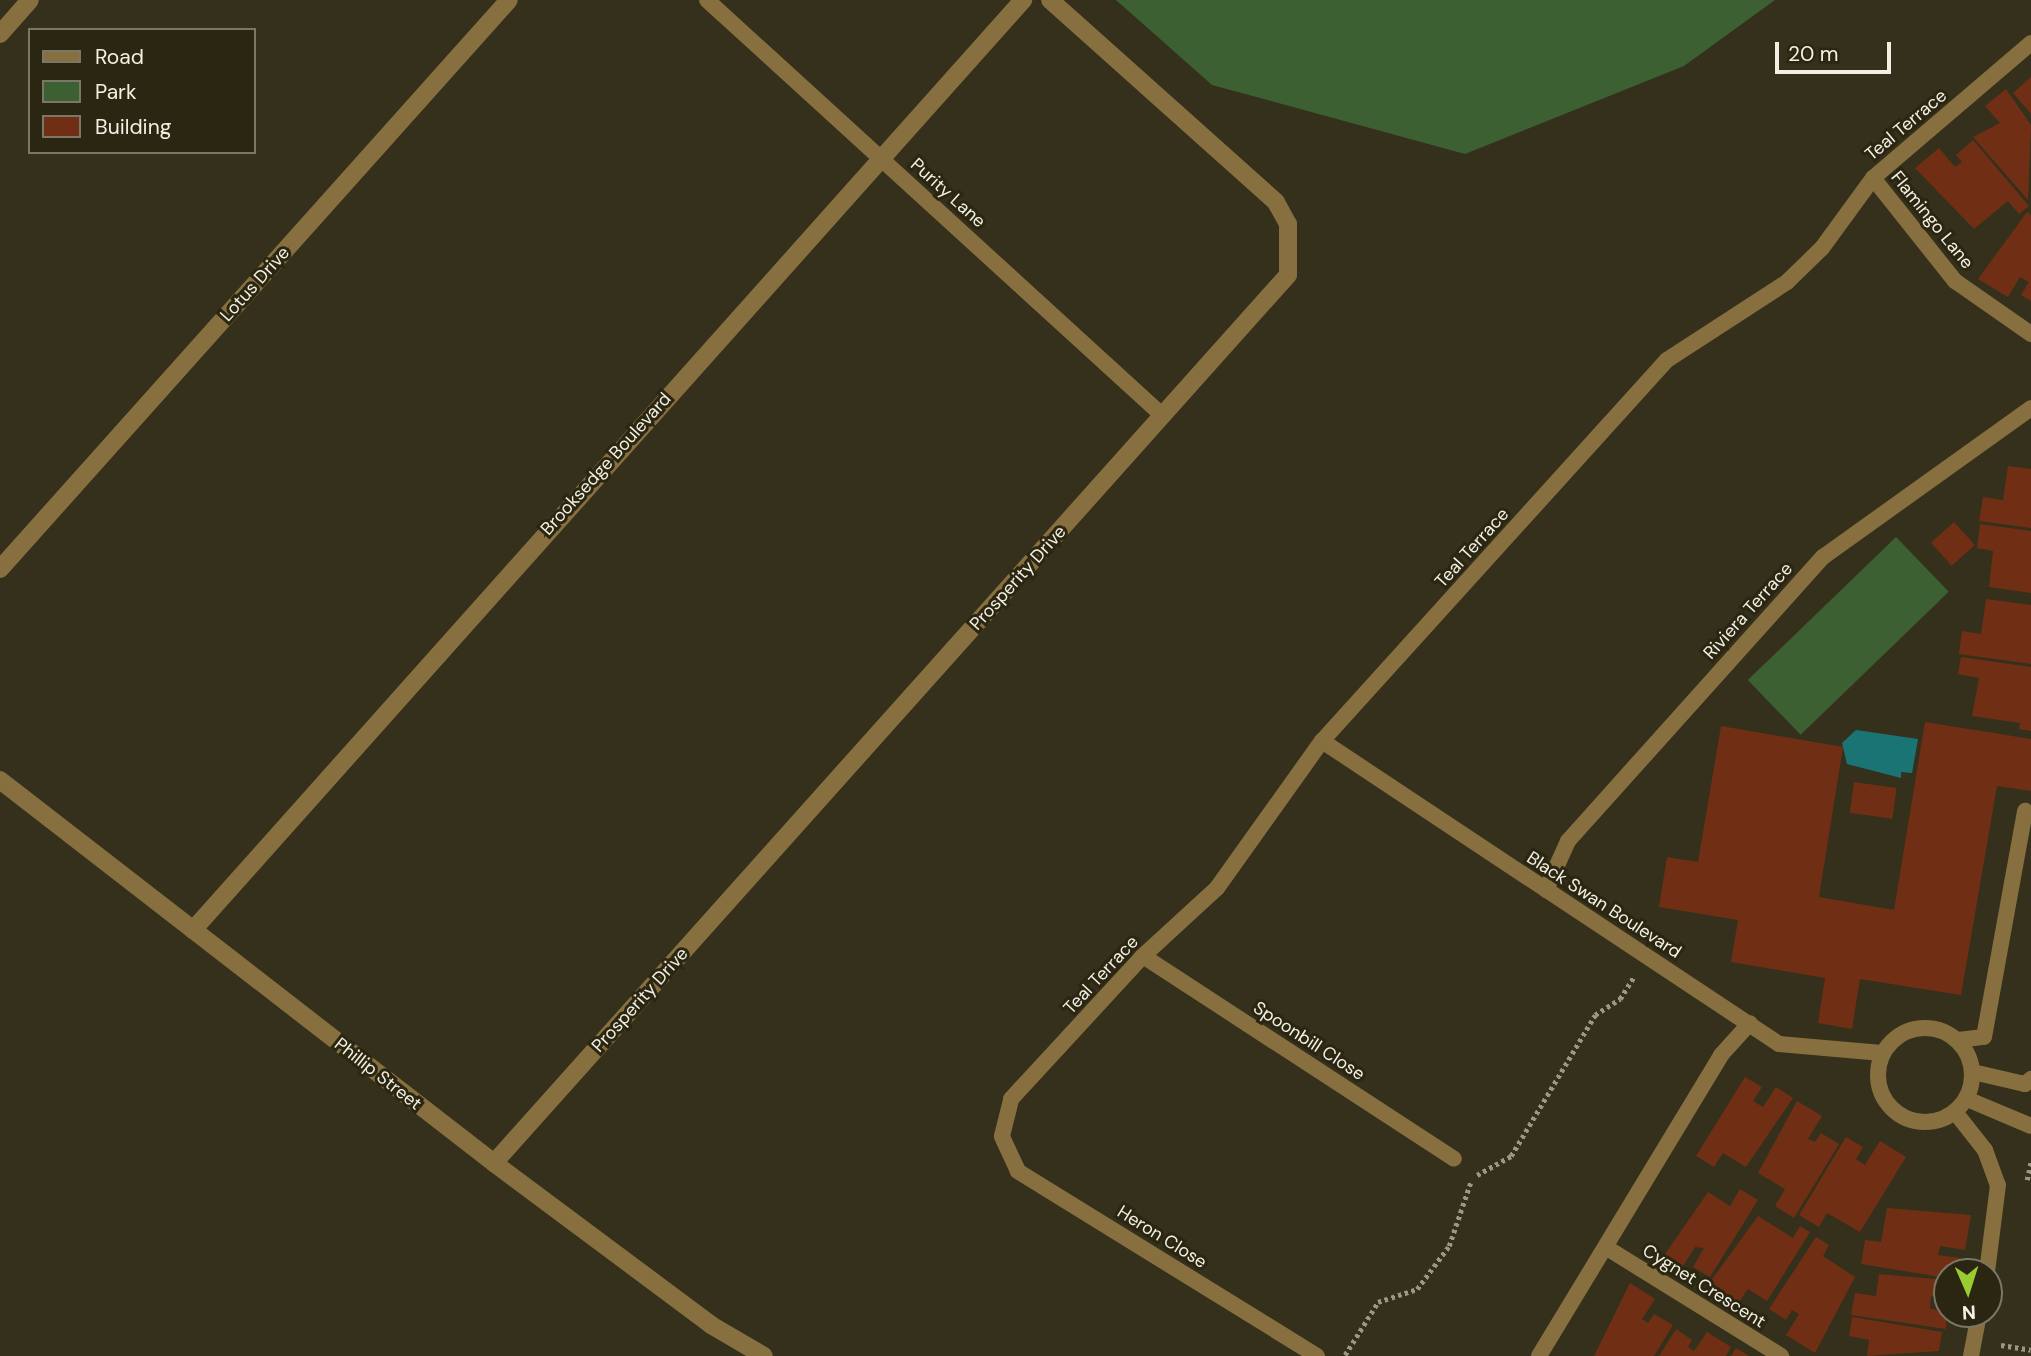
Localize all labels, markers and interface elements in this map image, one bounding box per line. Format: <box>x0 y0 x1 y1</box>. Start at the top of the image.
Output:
legend <box>28 28 256 154</box>
scale bar <box>1779 28 1895 72</box>
text: 20 m <box>1788 40 1839 68</box>
text: Road <box>95 43 144 71</box>
text: Park <box>95 78 136 106</box>
street label: Teal Terrace <box>1861 85 1951 165</box>
text: Building <box>95 113 171 141</box>
street label: Purity Lane <box>906 154 990 232</box>
street label: Flamingo Lane <box>1886 167 1978 273</box>
street label: Lotus Drive <box>216 242 294 326</box>
street label: Brooksedge Boulevard <box>536 388 676 540</box>
street label: Teal Terrace <box>1431 504 1513 592</box>
street label: Prosperity Drive <box>965 521 1071 635</box>
street label: Riviera Terrace <box>1699 558 1797 664</box>
street label: Black Swan Boulevard <box>1523 847 1685 963</box>
street label: Teal Terrace <box>1059 931 1143 1019</box>
street label: Prosperity Drive <box>587 943 693 1057</box>
street label: Spoonbill Close <box>1249 997 1369 1085</box>
street label: Phillip Street <box>330 1033 426 1115</box>
street label: Heron Close <box>1113 1201 1211 1273</box>
street label: Cygnet Crescent <box>1639 1240 1769 1332</box>
north arrow <box>1933 1258 2003 1328</box>
text: N <box>1961 1300 1977 1325</box>

